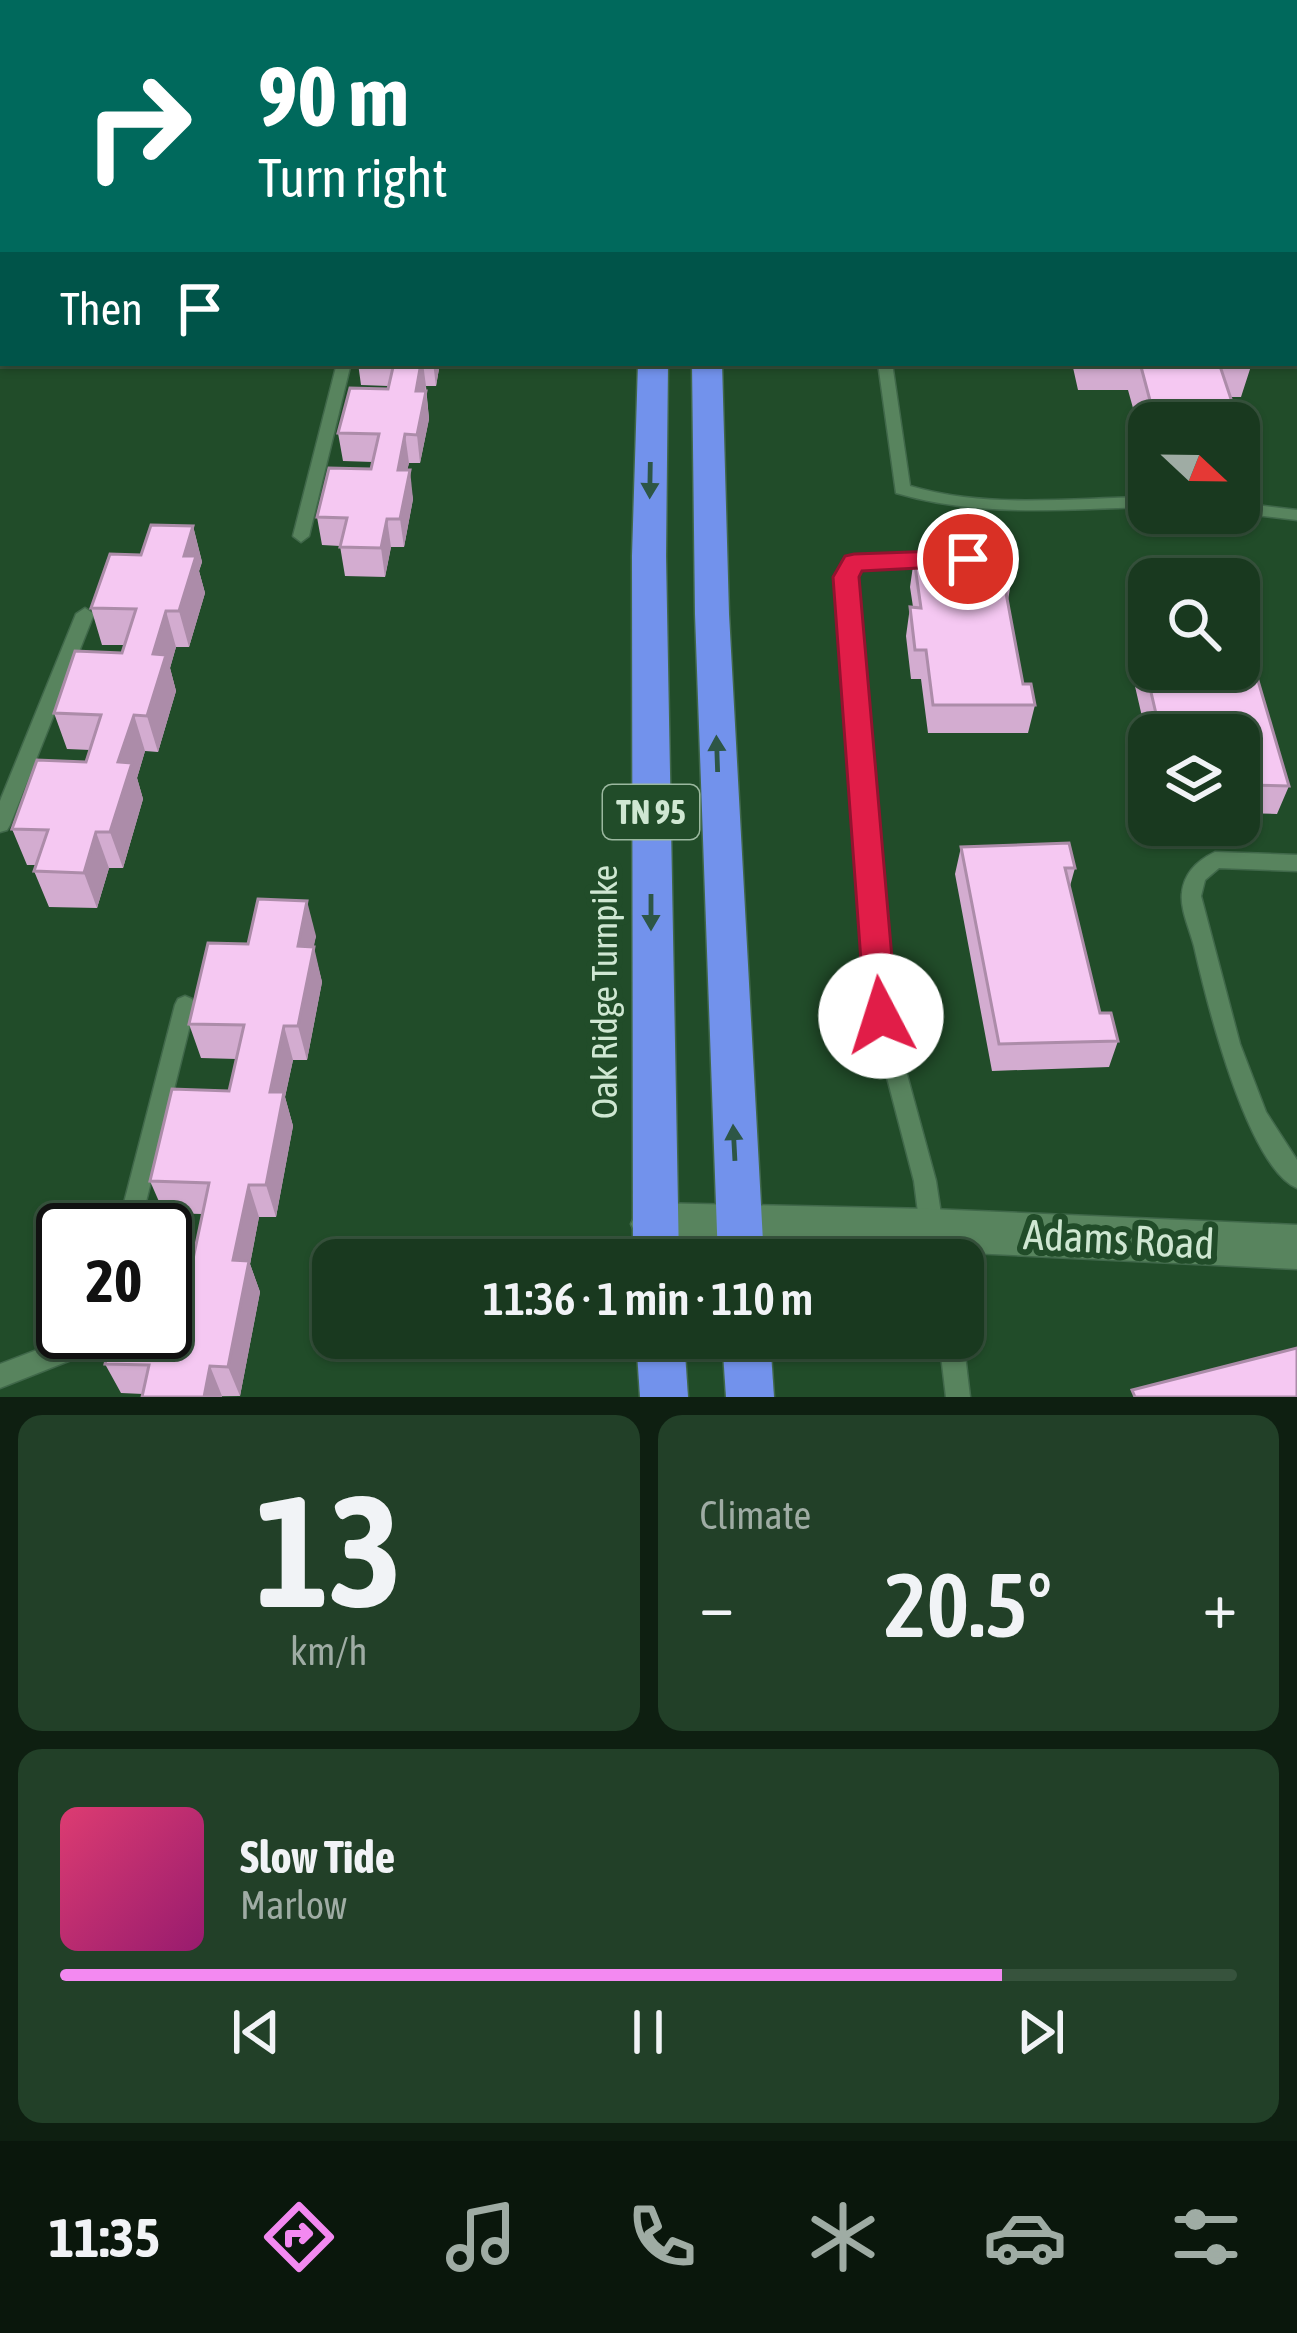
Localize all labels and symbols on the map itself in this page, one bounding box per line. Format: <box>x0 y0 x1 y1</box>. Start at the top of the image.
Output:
north arrow <box>1128 402 1260 534</box>
one-way arrow <box>641 462 660 500</box>
pin <box>917 508 1019 610</box>
one-way arrow <box>707 734 726 772</box>
road number: TN 95 <box>603 785 699 839</box>
street label: Oak Ridge Turnpike <box>583 865 625 1119</box>
one-way arrow <box>642 894 661 932</box>
position arrow <box>818 953 944 1079</box>
one-way arrow <box>725 1124 744 1161</box>
speed limit sign: 20 <box>36 1203 192 1359</box>
street label: Adams Road <box>1022 1210 1216 1268</box>

